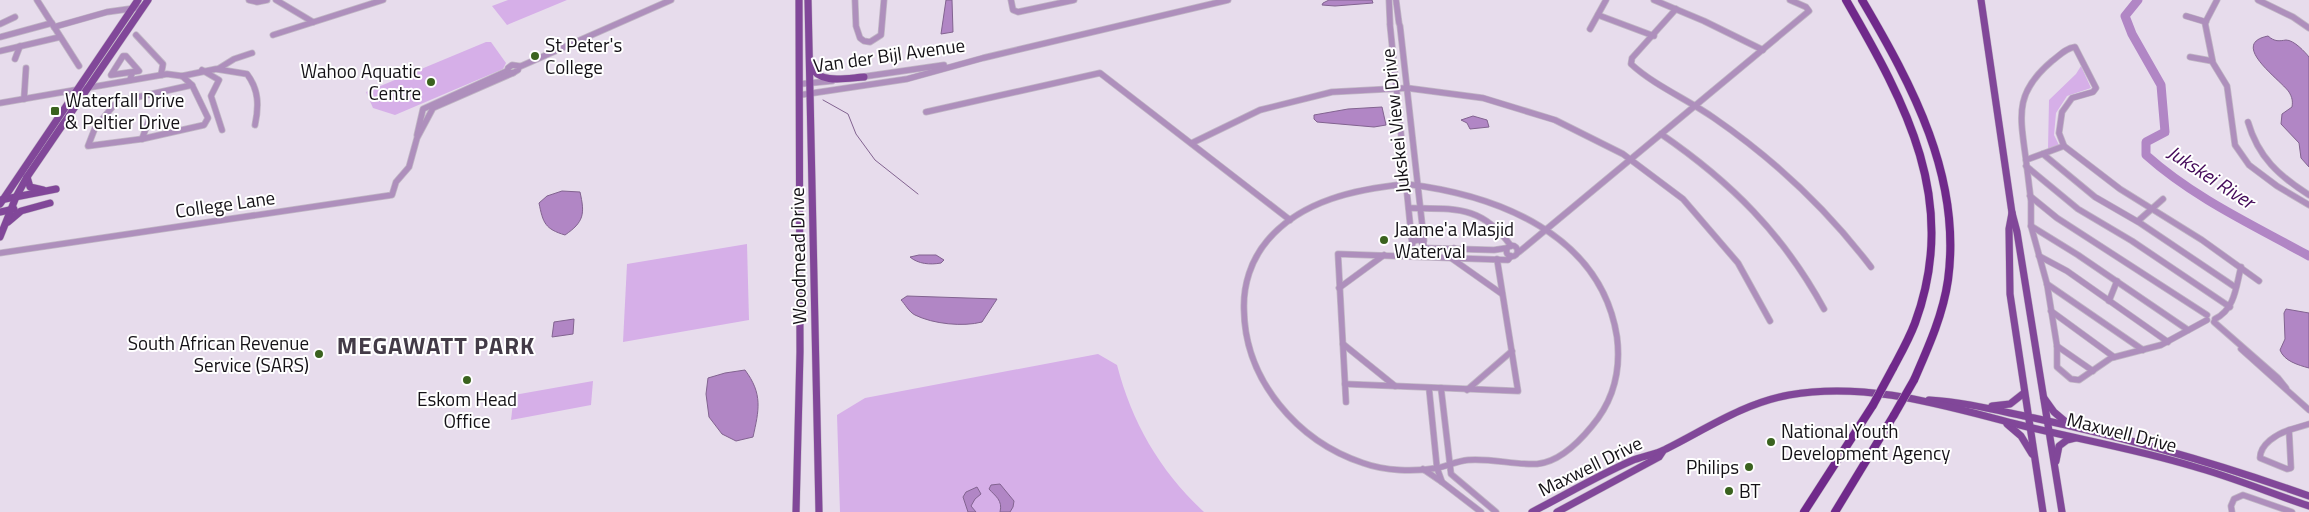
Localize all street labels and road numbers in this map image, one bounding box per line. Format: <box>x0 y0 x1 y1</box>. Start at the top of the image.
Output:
street label: Van der Bijl Avenue <box>811 30 967 80</box>
street label: Jukskei View Drive <box>1372 47 1417 195</box>
street label: College Lane <box>173 182 277 225</box>
street label: Woodmead Drive <box>782 187 813 325</box>
street label: Maxwell Drive <box>2064 404 2180 459</box>
street label: Maxwell Drive <box>1533 428 1647 503</box>

